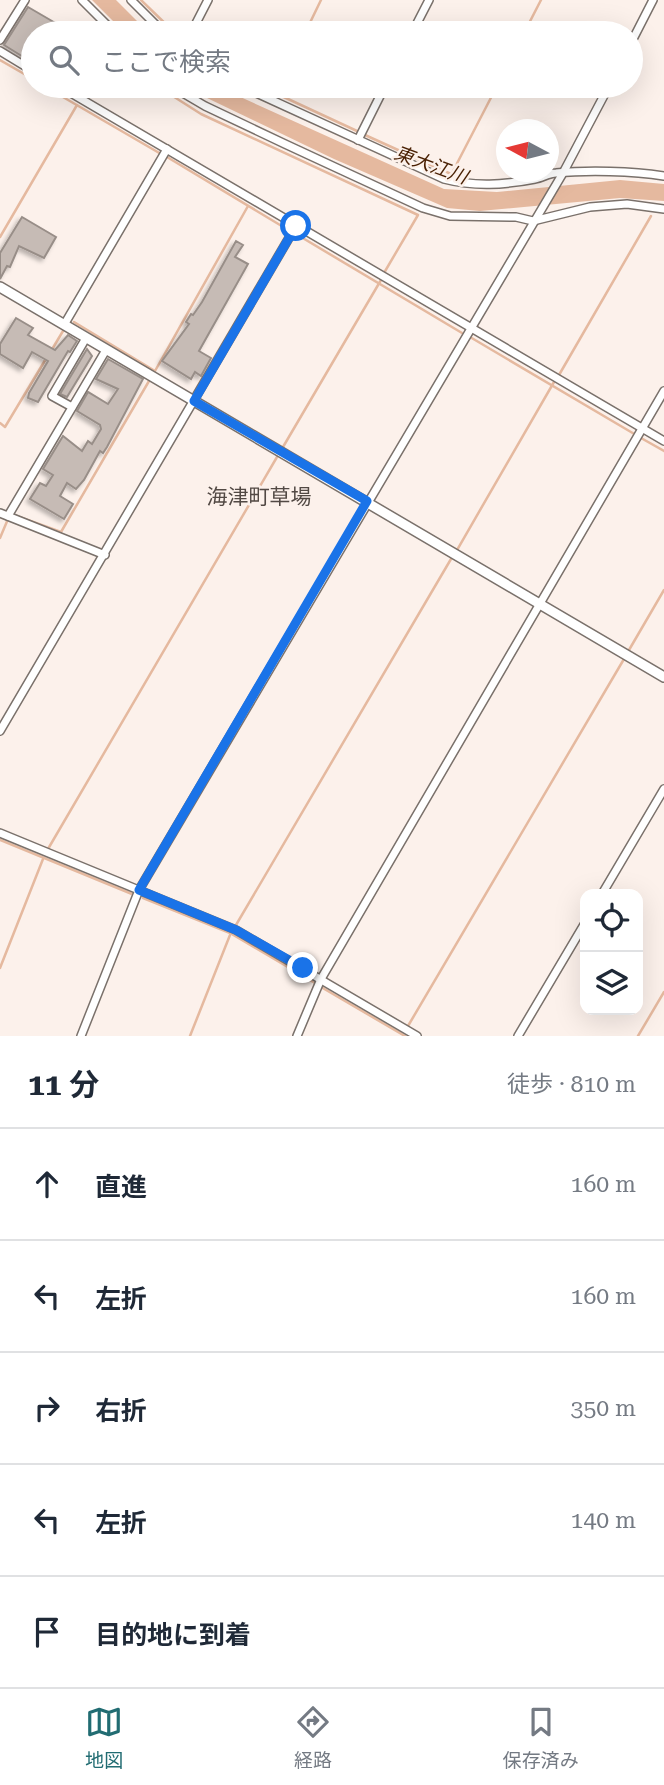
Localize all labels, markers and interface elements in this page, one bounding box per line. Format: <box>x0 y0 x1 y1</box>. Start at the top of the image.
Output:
search box <box>21 21 643 98</box>
icon: search <box>45 41 83 79</box>
text: ここで検索 <box>101 47 231 77</box>
north arrow <box>496 119 559 182</box>
water label: 東大江川 <box>391 141 473 189</box>
route start <box>280 210 311 241</box>
district label: 海津町草場 <box>207 485 312 509</box>
map controls <box>580 889 643 1015</box>
button: locate <box>580 889 643 952</box>
route end <box>287 952 318 983</box>
button: layers <box>580 952 643 1015</box>
text: 11 分 <box>28 1067 99 1102</box>
text: 徒歩 · 810 m <box>507 1071 636 1098</box>
icon: ahead <box>28 1165 66 1203</box>
text: 160 m <box>571 1171 636 1198</box>
text: 直進 <box>95 1172 147 1202</box>
icon: left <box>28 1277 66 1315</box>
text: 160 m <box>571 1283 636 1310</box>
text: 左折 <box>95 1284 147 1314</box>
icon: right <box>28 1389 66 1427</box>
text: 350 m <box>571 1395 636 1422</box>
text: 右折 <box>95 1396 147 1426</box>
icon: left <box>28 1501 66 1539</box>
text: 140 m <box>571 1507 636 1534</box>
text: 左折 <box>95 1508 147 1538</box>
icon: arrive <box>28 1613 66 1651</box>
text: 目的地に到着 <box>95 1620 251 1650</box>
tab: 地図 <box>85 1703 123 1772</box>
tab: 経路 <box>294 1703 332 1772</box>
tab: 保存済み <box>503 1703 579 1772</box>

